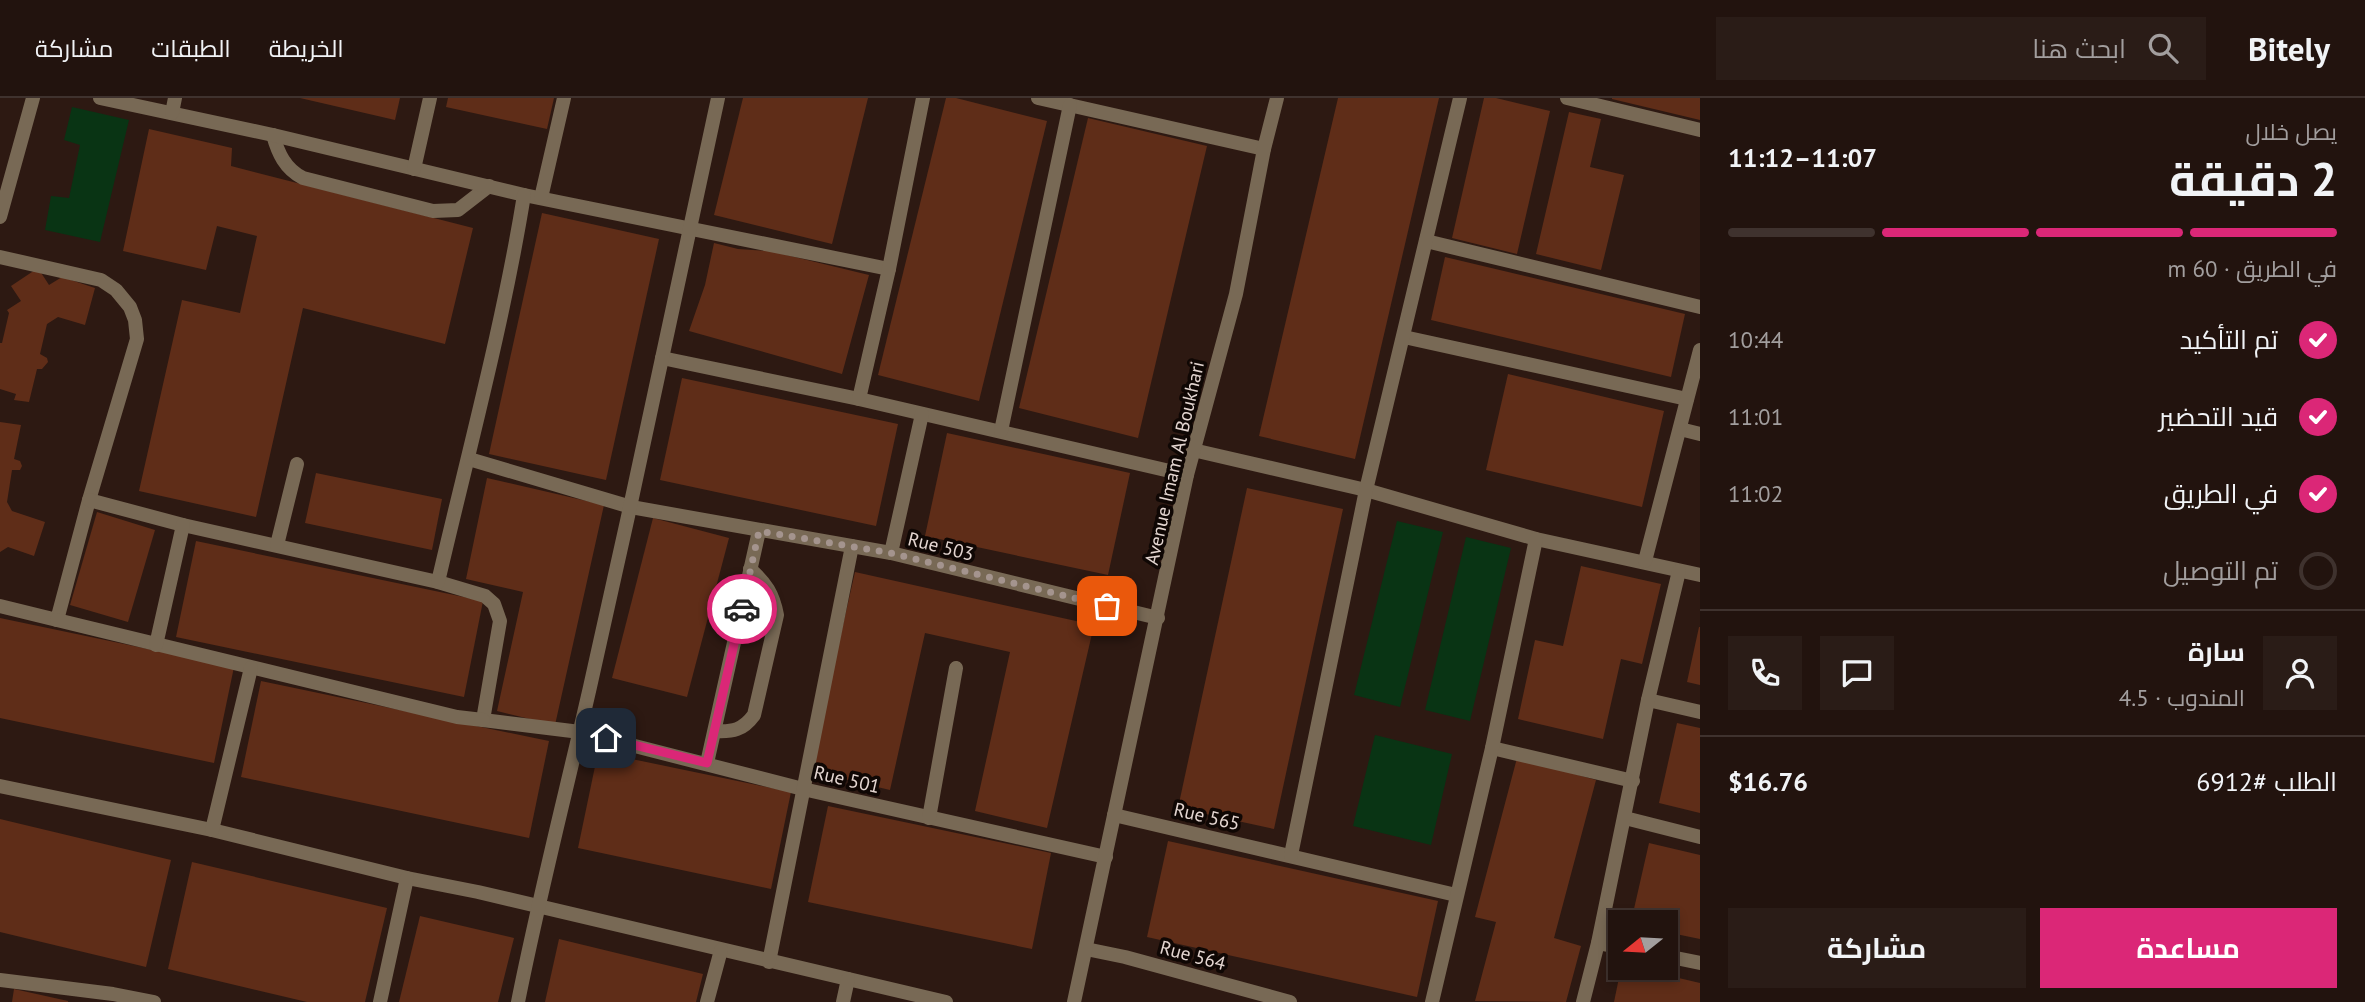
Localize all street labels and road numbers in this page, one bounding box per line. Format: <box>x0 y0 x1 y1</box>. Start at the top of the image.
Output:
street label: Avenue Imam Al Boukhari <box>1139 359 1209 567</box>
street label: Rue 503 <box>906 526 976 566</box>
street label: Rue 501 <box>812 760 882 798</box>
street label: Rue 565 <box>1172 797 1242 835</box>
street label: Rue 564 <box>1157 935 1229 975</box>

